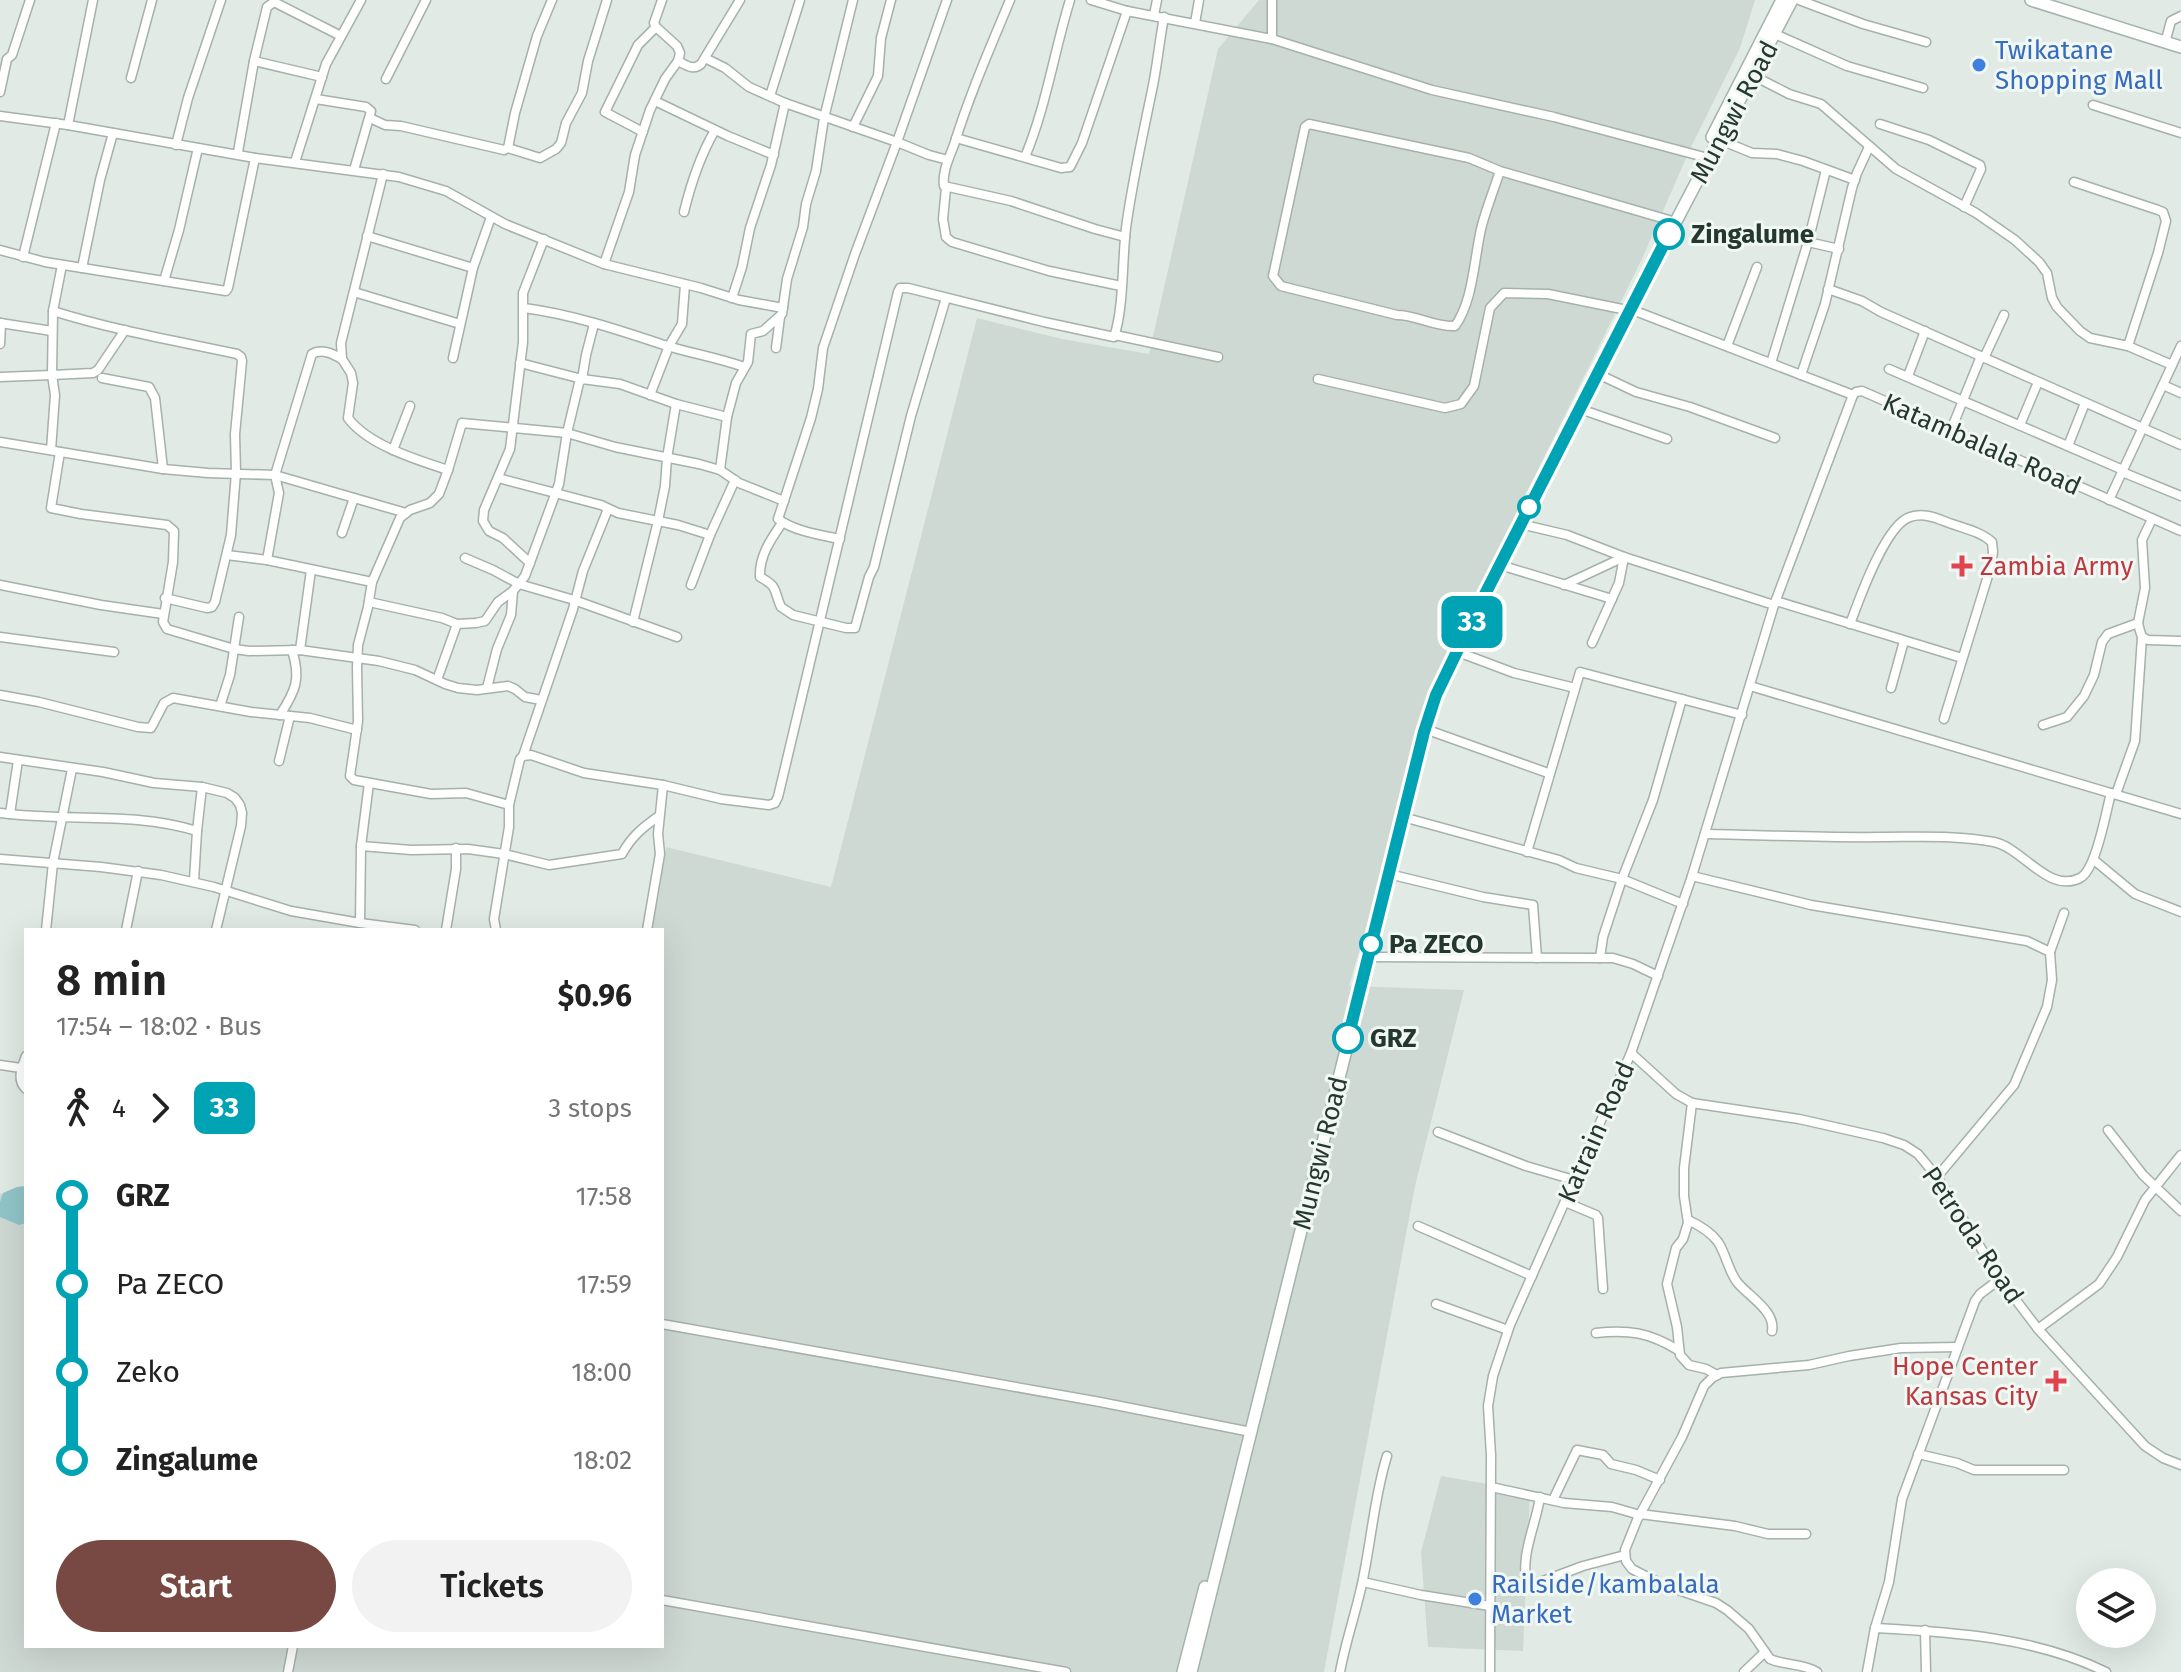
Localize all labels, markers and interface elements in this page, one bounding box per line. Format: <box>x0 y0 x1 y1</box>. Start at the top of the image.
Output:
place label: Twikatane Shopping Mall <box>1995 35 2163 96</box>
street label: Mungwi Road <box>1684 36 1785 189</box>
marker: Twikatane Shopping Mall <box>1970 56 1988 74</box>
marker: Zingalume <box>1654 219 1684 249</box>
place label: Zingalume <box>1691 219 1814 250</box>
street label: Katambalala Road <box>1878 387 2086 502</box>
unlabelled marker <box>1518 496 1540 518</box>
place label: Zambia Army <box>1980 551 2133 582</box>
marker: Zambia Army <box>1951 555 1973 577</box>
line badge: 33 <box>1436 596 1508 648</box>
text: 33 <box>1457 605 1487 638</box>
place label: Pa ZECO <box>1389 929 1484 960</box>
marker: Pa ZECO <box>1360 933 1382 955</box>
text: 8 min <box>56 954 167 1007</box>
text: $0.96 <box>558 978 632 1014</box>
text: 17:54 – 18:02 · Bus <box>56 1011 261 1042</box>
marker: GRZ <box>1333 1023 1363 1053</box>
place label: GRZ <box>1370 1023 1417 1054</box>
street label: Katrain Road <box>1552 1057 1641 1208</box>
street label: Mungwi Road <box>1286 1073 1355 1233</box>
icon: walk <box>56 1086 100 1130</box>
icon: forward <box>138 1086 182 1130</box>
text: 33 <box>210 1091 239 1124</box>
text: 4 <box>112 1093 126 1124</box>
text: 3 stops <box>548 1093 632 1124</box>
street label: Petroda Road <box>1915 1161 2030 1310</box>
text: GRZ <box>116 1178 170 1214</box>
text: 17:58 <box>576 1181 632 1212</box>
text: Pa ZECO <box>116 1266 224 1302</box>
text: 17:59 <box>577 1269 632 1300</box>
place label: Hope Center Kansas City <box>1892 1351 2038 1412</box>
text: Zeko <box>116 1354 180 1390</box>
text: 18:00 <box>571 1357 632 1388</box>
marker: Hope Center Kansas City <box>2045 1370 2067 1392</box>
text: Zingalume <box>116 1442 258 1478</box>
text: 18:02 <box>573 1445 632 1476</box>
button: Start <box>56 1540 336 1632</box>
button: Tickets <box>352 1540 632 1632</box>
map controls <box>2076 1568 2156 1648</box>
button: layers <box>2076 1568 2156 1648</box>
place label: Railside/kambalala Market <box>1491 1569 1720 1630</box>
marker: Railside/kambalala Market <box>1466 1590 1484 1608</box>

